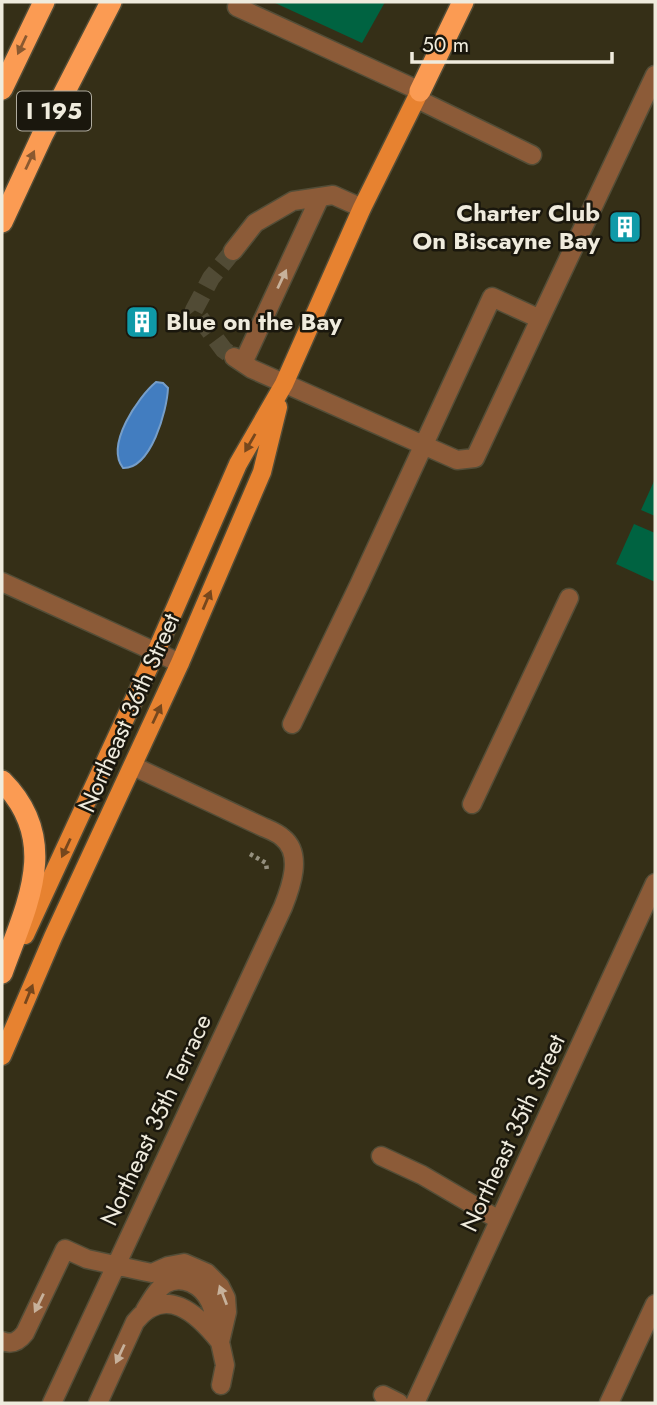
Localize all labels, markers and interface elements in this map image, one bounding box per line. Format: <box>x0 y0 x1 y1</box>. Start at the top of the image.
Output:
scale bar <box>412 21 612 65</box>
text: 50 m <box>422 30 469 60</box>
one-way arrow <box>16 35 28 55</box>
road number: I 195 <box>17 92 91 130</box>
one-way arrow <box>24 150 36 170</box>
place label: Charter Club On Biscayne Bay <box>413 195 600 258</box>
building icon: Charter Club On Biscayne Bay <box>606 208 644 246</box>
one-way arrow <box>276 269 288 289</box>
building icon: Blue on the Bay <box>123 303 161 341</box>
place label: Blue on the Bay <box>166 304 342 339</box>
one-way arrow <box>244 433 256 452</box>
one-way arrow <box>201 590 213 610</box>
street label: Northeast 36th Street <box>69 607 188 818</box>
one-way arrow <box>151 704 162 724</box>
one-way arrow <box>60 838 72 858</box>
one-way arrow <box>24 983 35 1004</box>
street label: Northeast 35th Terrace <box>91 1008 220 1231</box>
street label: Northeast 35th Street <box>451 1028 574 1237</box>
one-way arrow <box>217 1285 228 1306</box>
one-way arrow <box>34 1293 45 1313</box>
one-way arrow <box>114 1344 125 1365</box>

